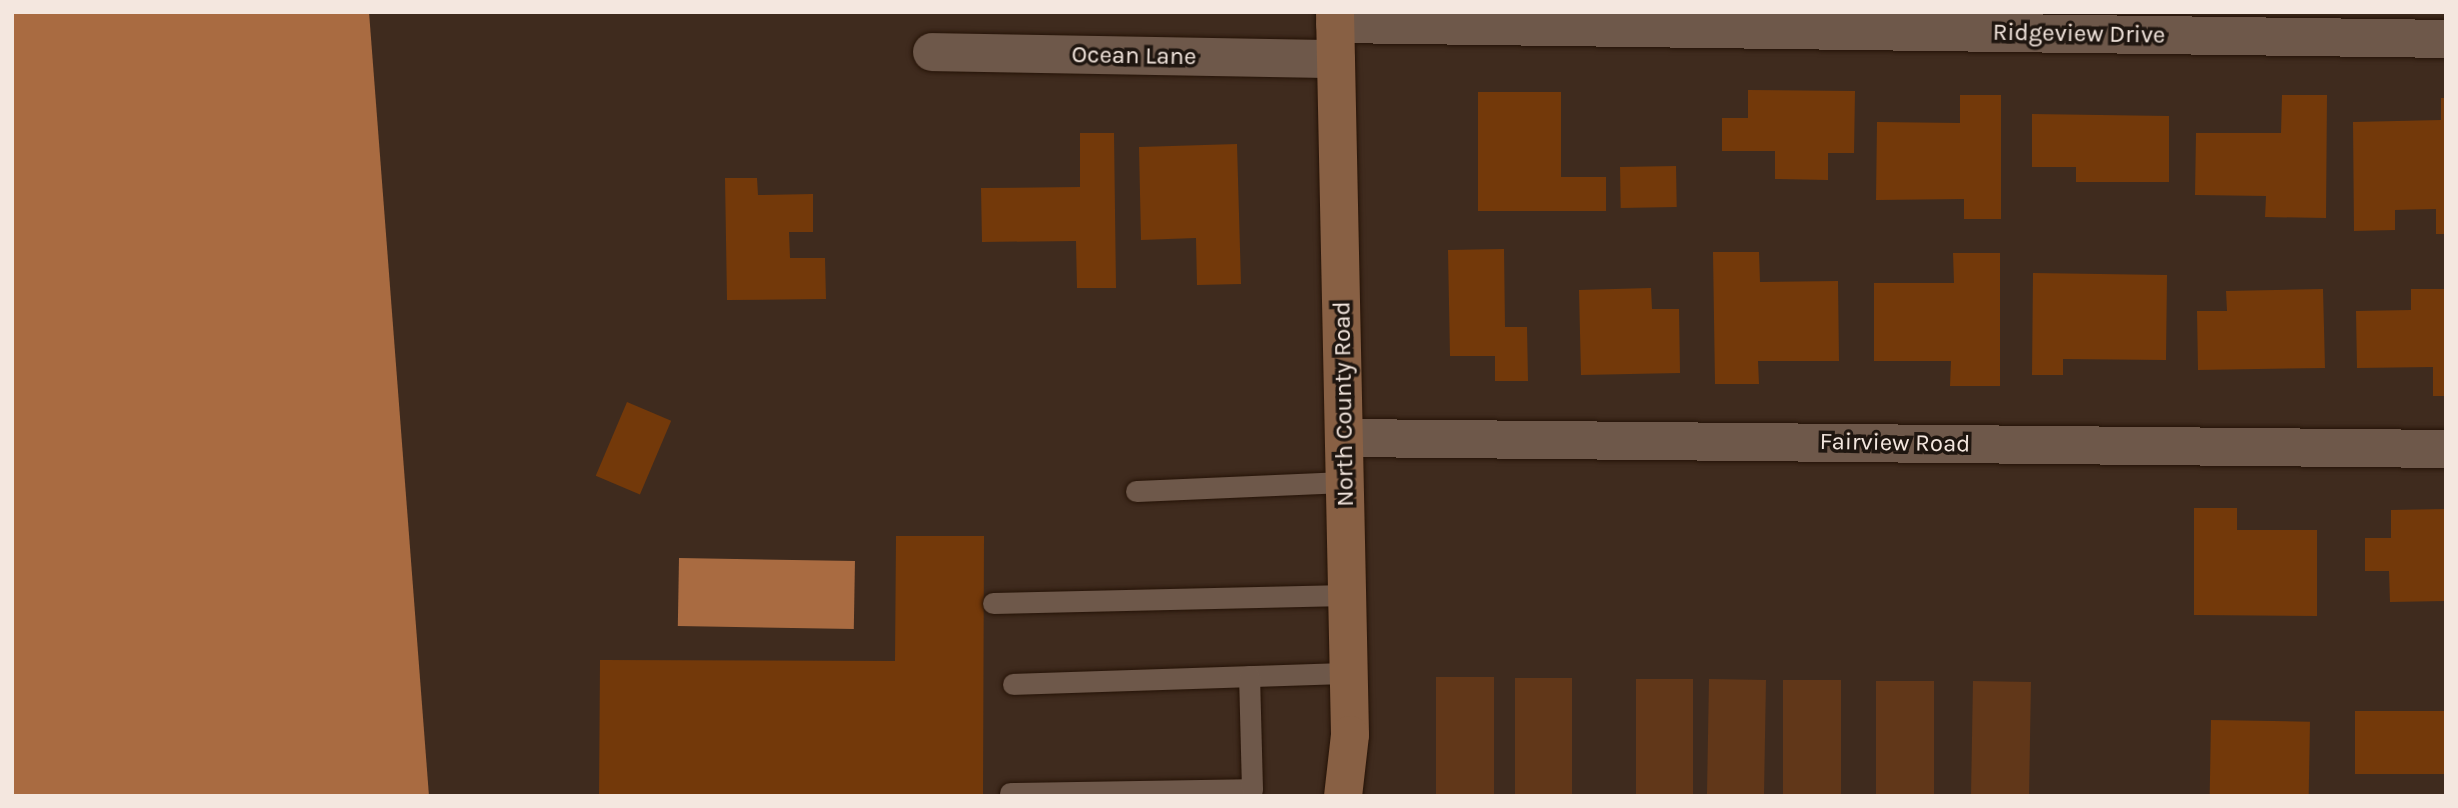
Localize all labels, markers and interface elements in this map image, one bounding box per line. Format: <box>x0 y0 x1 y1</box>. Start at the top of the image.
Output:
street label: Ridgeview Drive <box>1992 18 2166 50</box>
street label: Ocean Lane <box>1071 41 1197 71</box>
street label: North County Road <box>1328 301 1360 507</box>
street label: Fairview Road <box>1819 427 1971 459</box>

